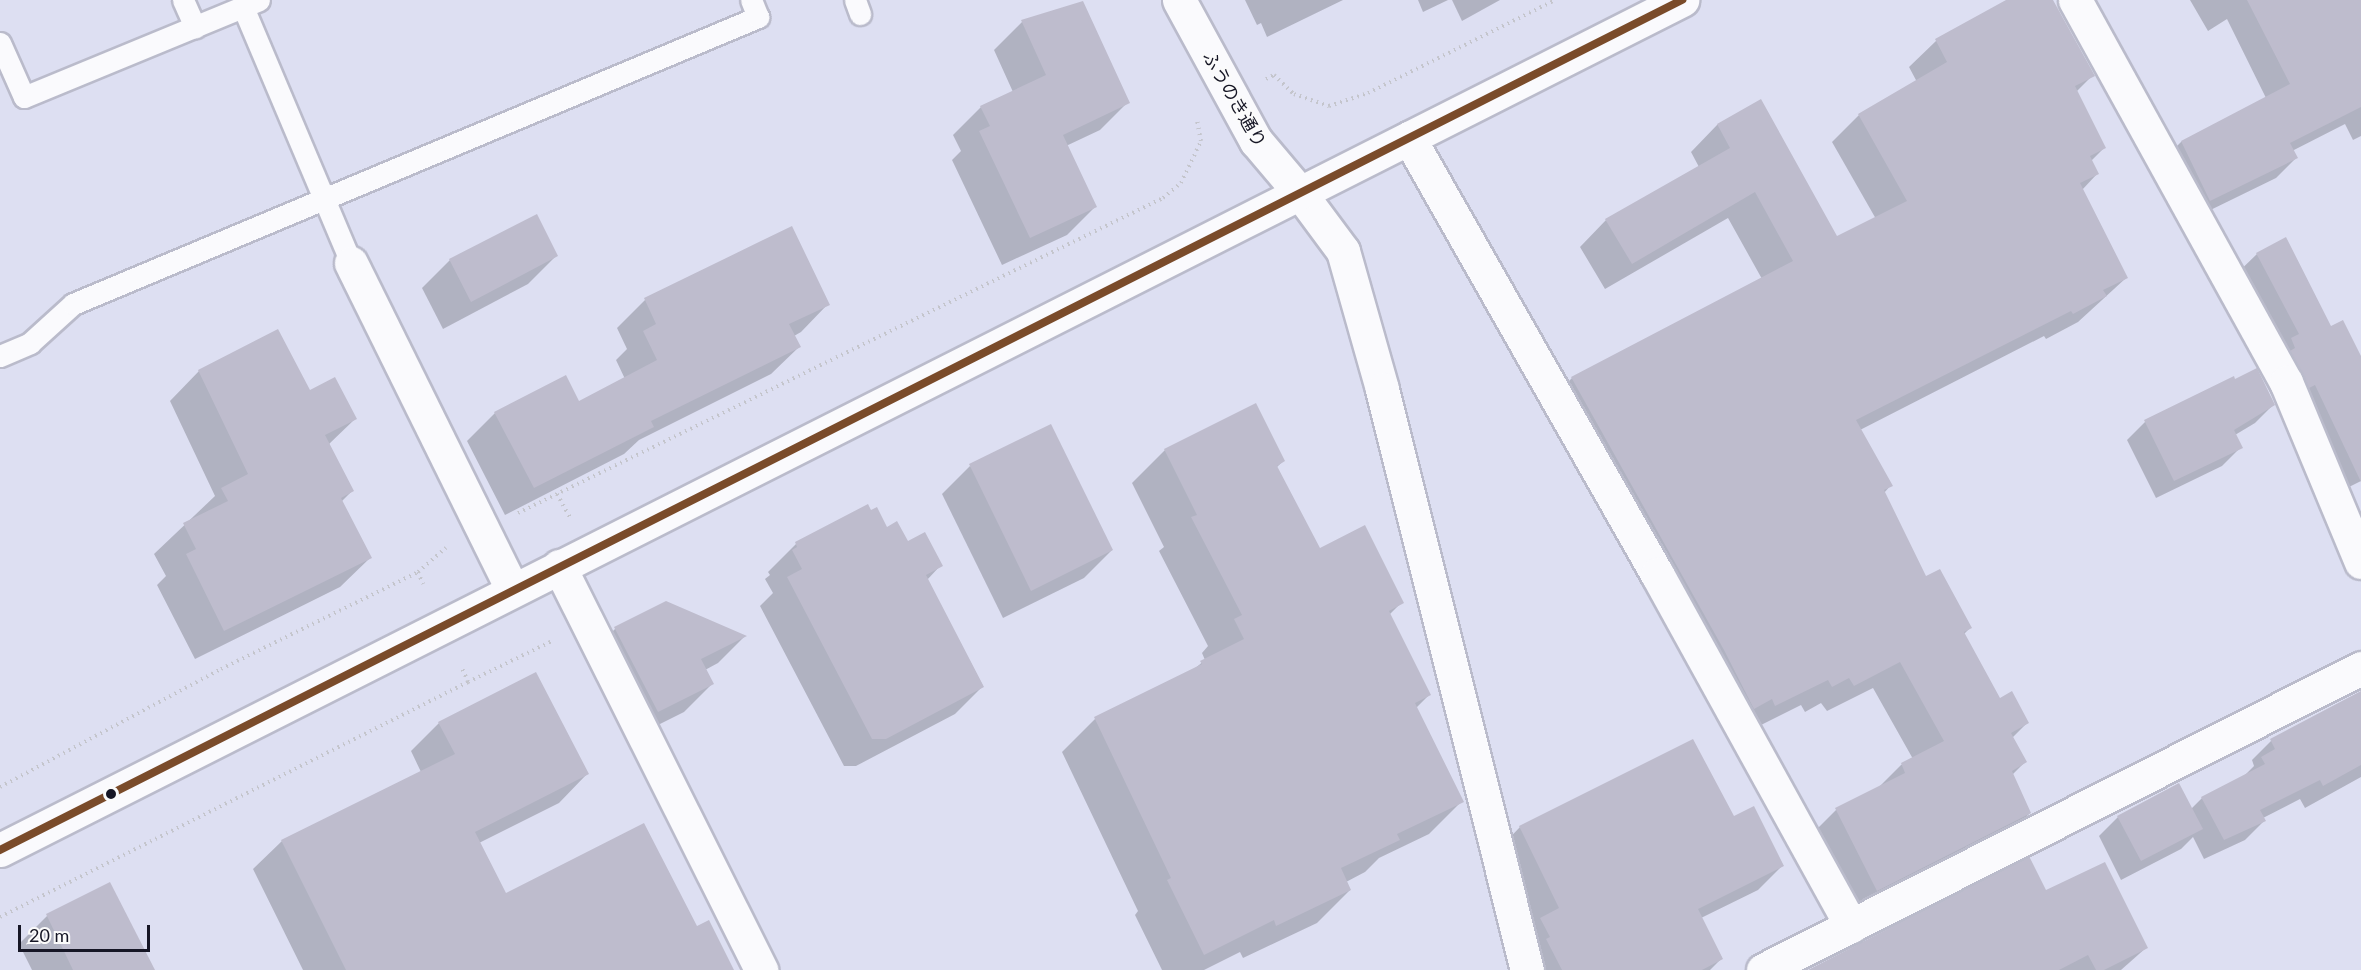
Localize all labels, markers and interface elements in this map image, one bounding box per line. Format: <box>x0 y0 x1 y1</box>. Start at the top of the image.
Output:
street label: ふうのき通り <box>1199 47 1271 151</box>
unlabelled marker <box>105 788 117 800</box>
scale bar <box>21 913 153 951</box>
text: 20 m <box>29 924 69 946</box>

